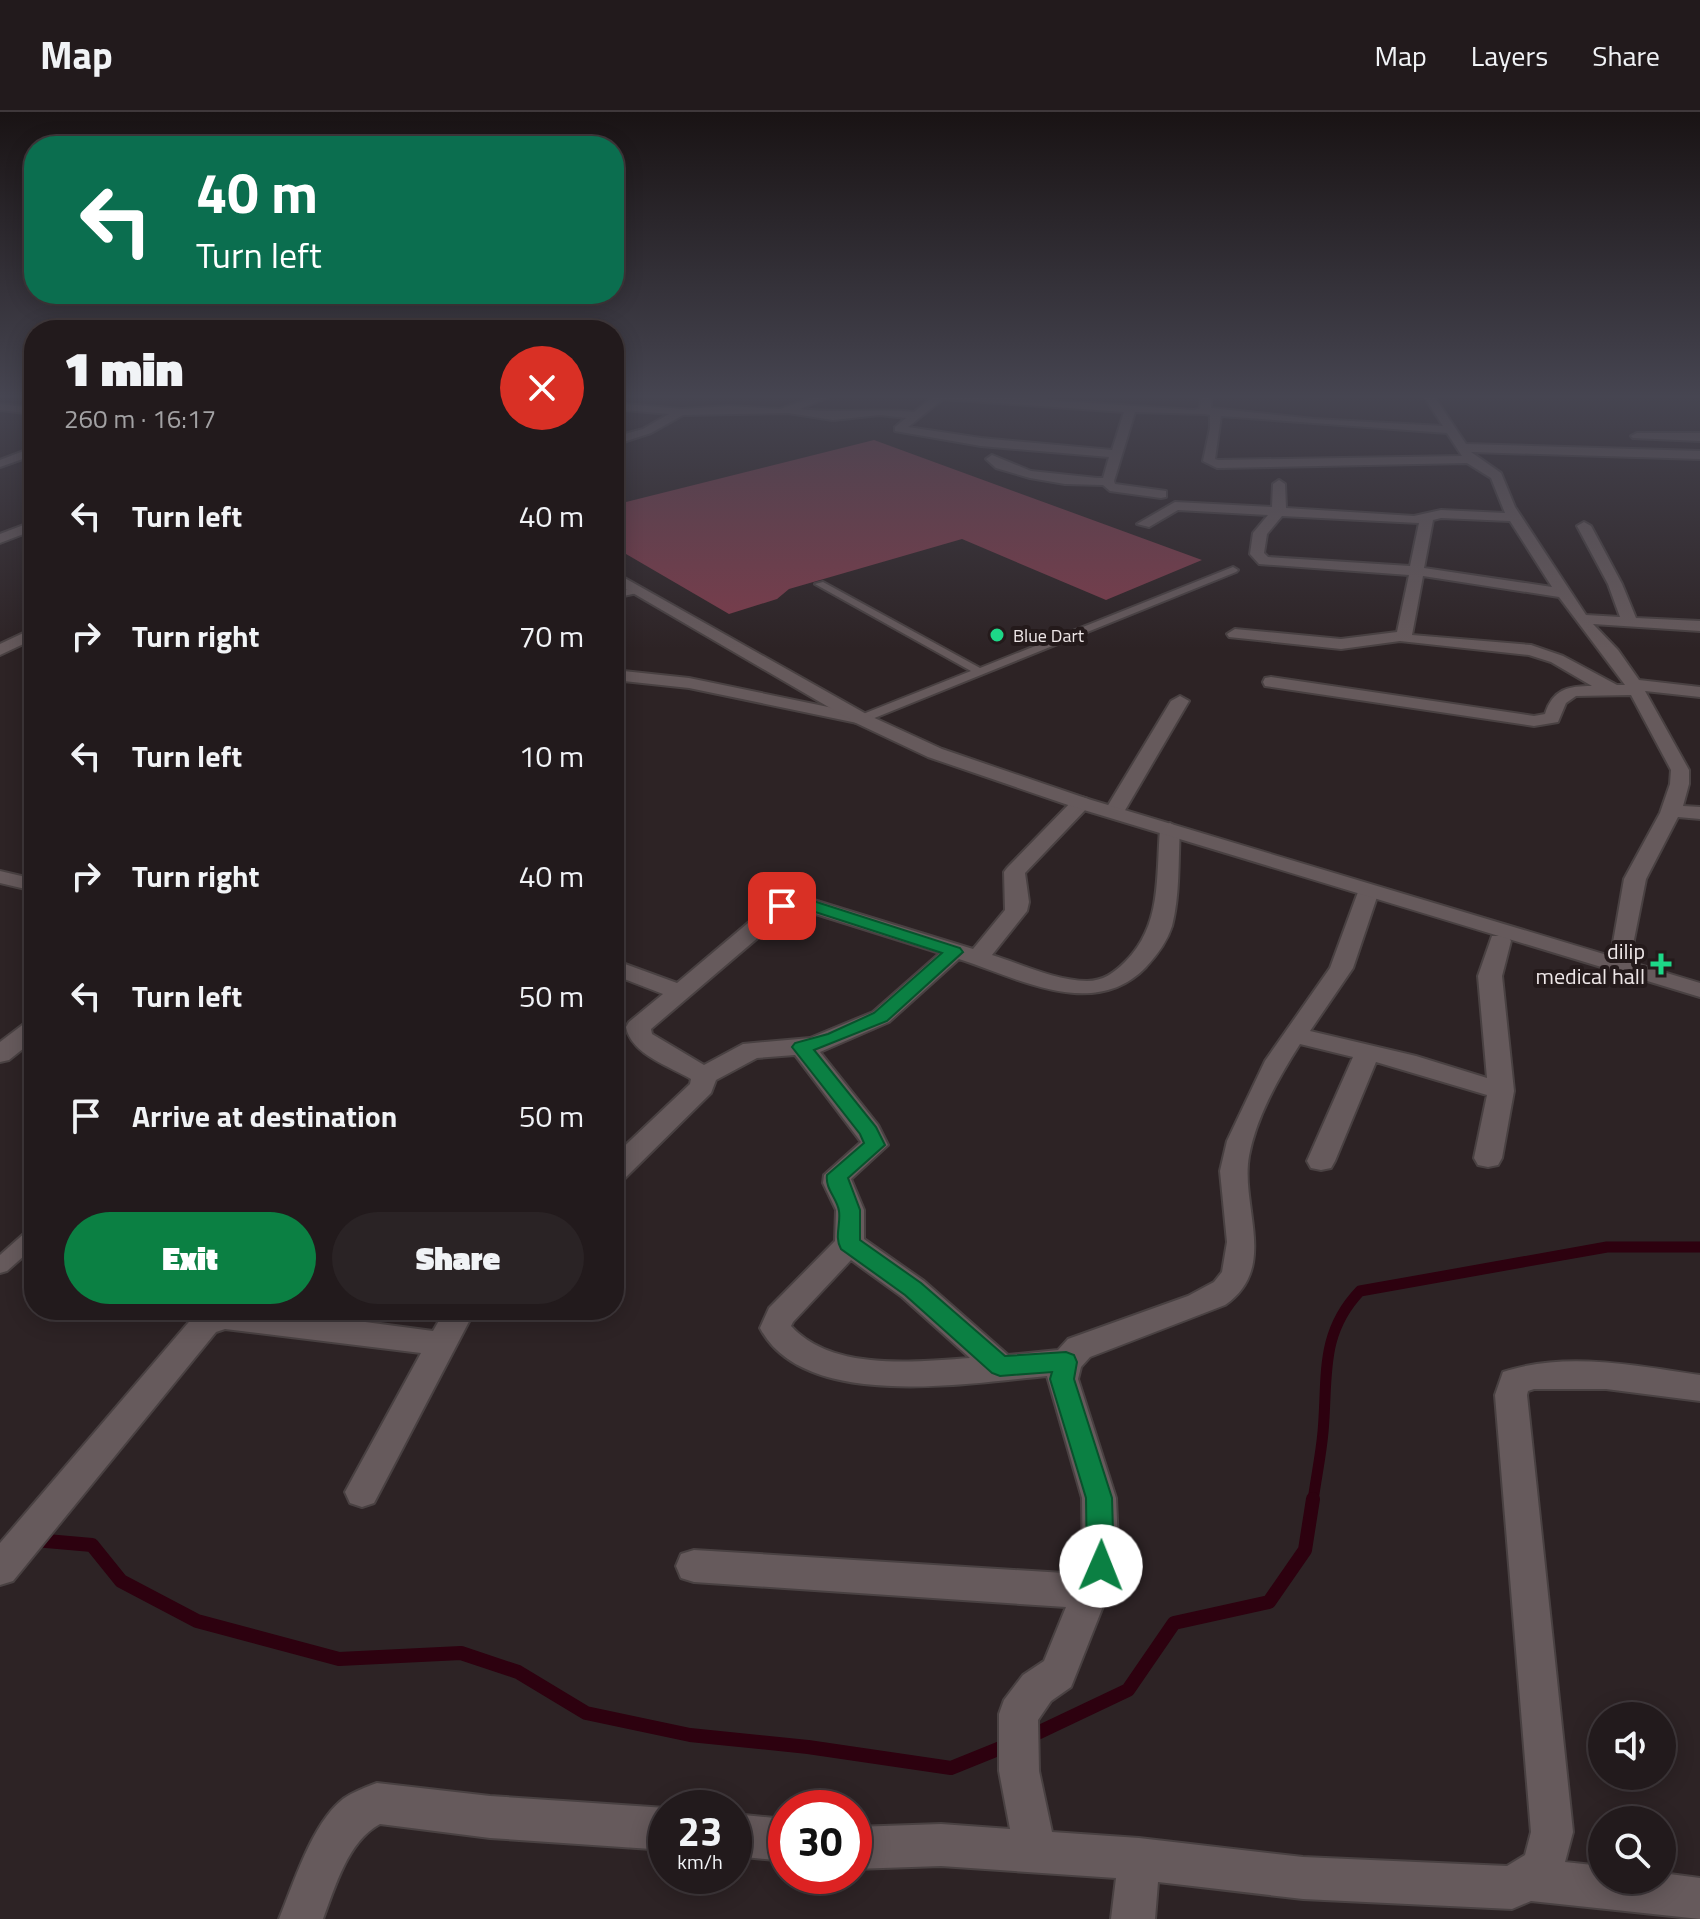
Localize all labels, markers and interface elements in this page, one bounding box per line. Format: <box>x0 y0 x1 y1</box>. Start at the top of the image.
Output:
text: Map <box>40 26 113 84</box>
text: Map <box>1374 34 1427 77</box>
text: Layers <box>1471 34 1548 77</box>
text: Share <box>1592 34 1660 77</box>
text: 40 m <box>196 150 318 235</box>
icon: left <box>64 168 168 272</box>
text: Turn left <box>196 227 322 282</box>
text: 1 min <box>64 332 183 405</box>
button: close <box>500 346 584 430</box>
text: 260 m · 16:17 <box>64 399 216 438</box>
text: Turn left <box>132 493 242 539</box>
text: 40 m <box>519 493 584 539</box>
icon: left <box>64 494 108 538</box>
text: Turn right <box>132 613 260 659</box>
text: 70 m <box>519 613 584 659</box>
icon: right <box>64 614 108 658</box>
place label: Blue Dart <box>1013 622 1085 649</box>
marker: Blue Dart <box>988 626 1006 644</box>
text: Turn left <box>132 733 242 779</box>
text: 10 m <box>519 733 584 779</box>
icon: left <box>64 734 108 778</box>
text: Turn right <box>132 853 260 899</box>
text: 40 m <box>519 853 584 899</box>
icon: right <box>64 854 108 898</box>
pin <box>748 872 816 940</box>
icon: arrive <box>760 884 804 928</box>
place label: dilip medical hall <box>1536 934 1645 993</box>
marker: dilip medical hall <box>1652 955 1670 973</box>
text: Turn left <box>132 973 242 1019</box>
text: 50 m <box>519 973 584 1019</box>
icon: left <box>64 974 108 1018</box>
text: Arrive at destination <box>132 1093 397 1139</box>
text: 50 m <box>519 1093 584 1139</box>
icon: arrive <box>64 1094 108 1138</box>
button: Exit <box>64 1212 316 1304</box>
button: Share <box>332 1212 584 1304</box>
position arrow <box>1059 1524 1143 1608</box>
map controls <box>1588 1702 1676 1894</box>
button: sound <box>1588 1702 1676 1790</box>
speed limit sign: 30 <box>768 1790 872 1894</box>
text: 23 <box>678 1801 722 1862</box>
button: search <box>1588 1806 1676 1894</box>
text: km/h <box>677 1846 723 1877</box>

